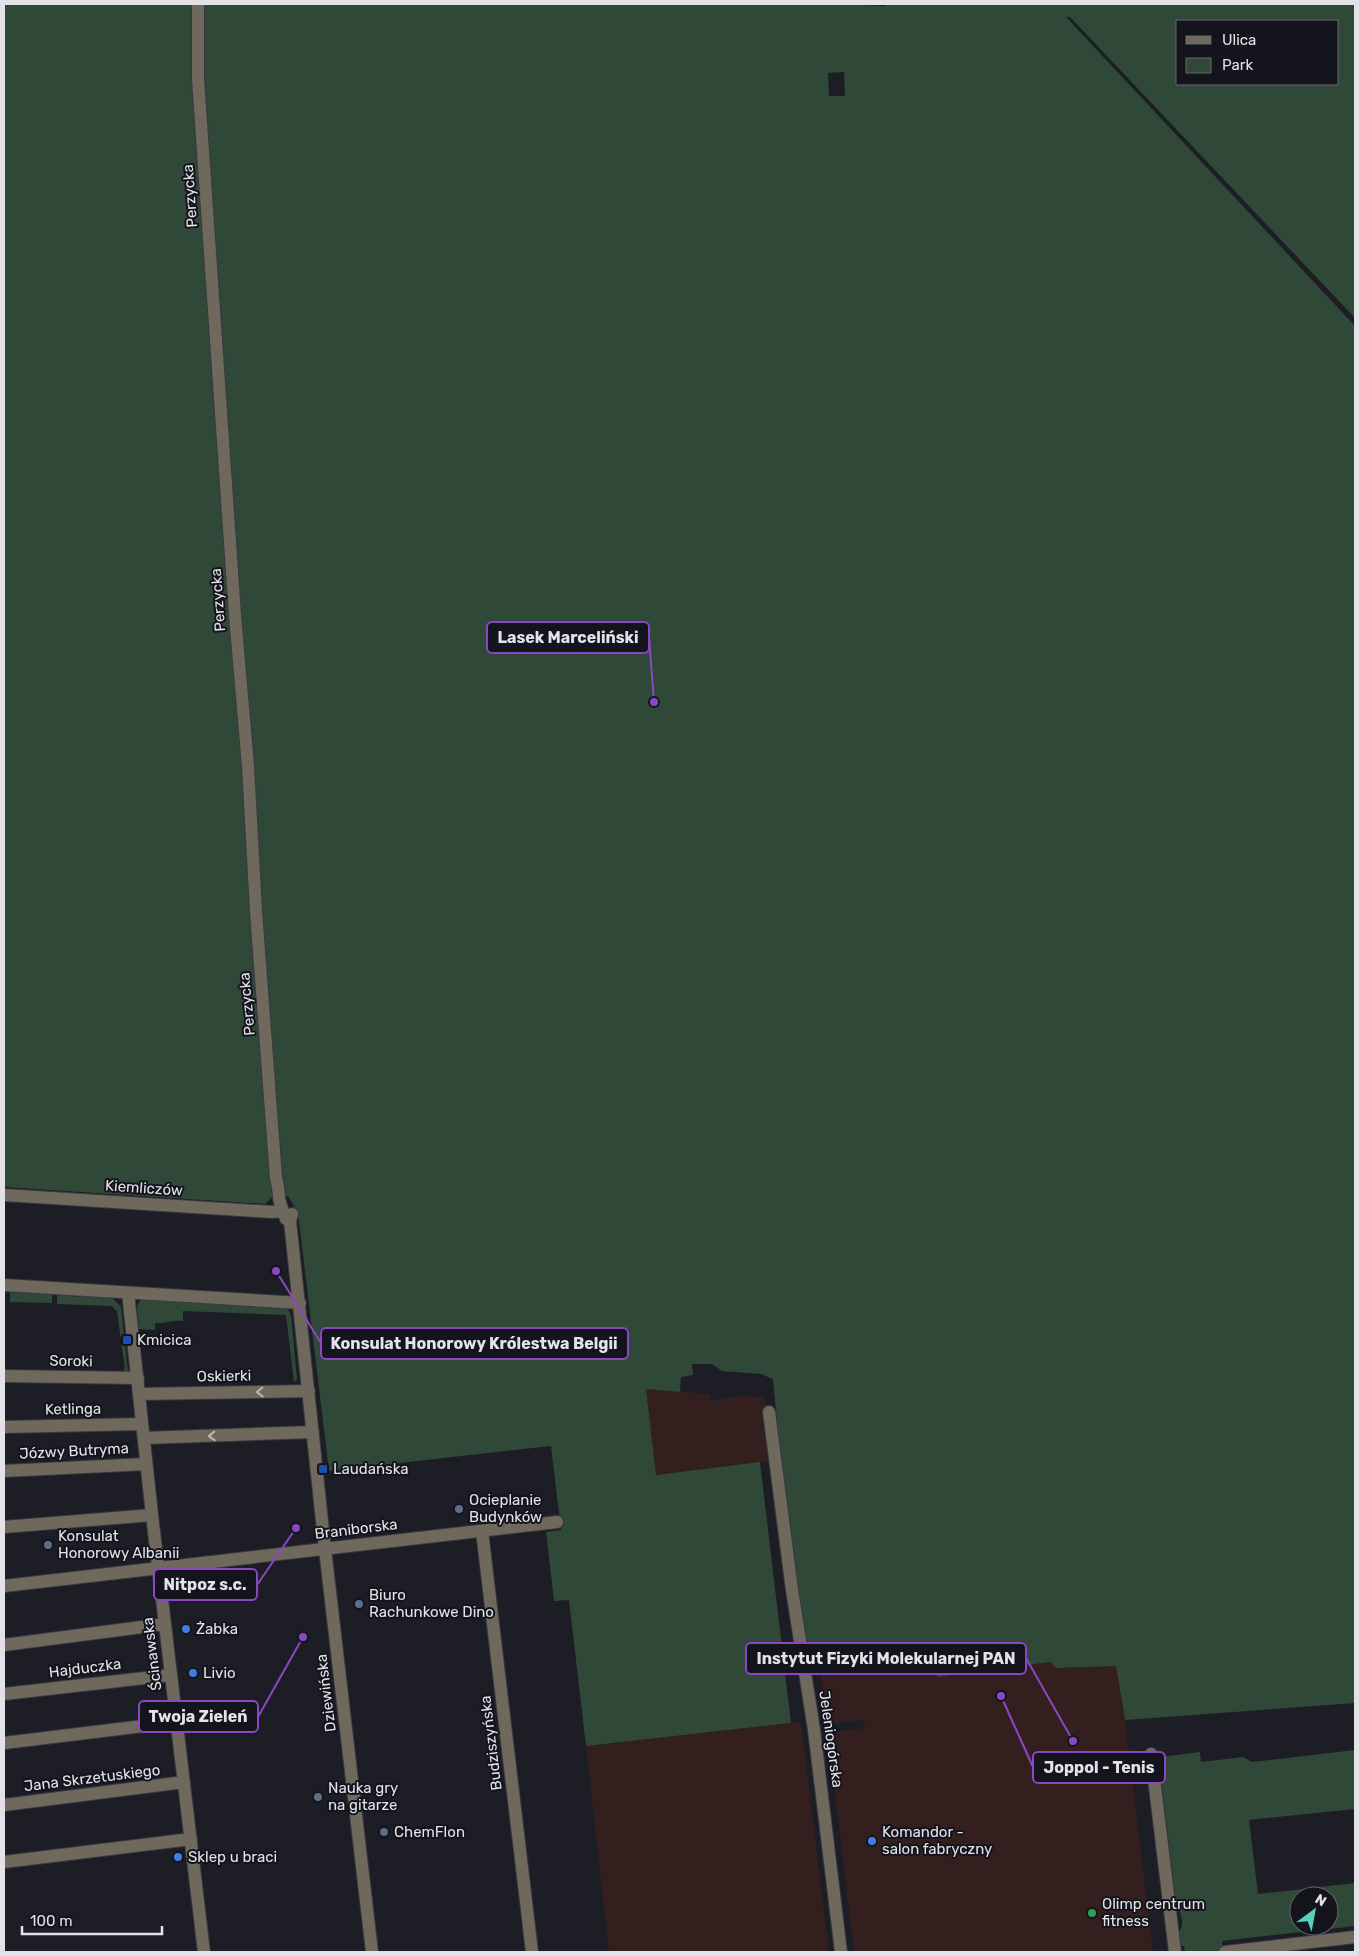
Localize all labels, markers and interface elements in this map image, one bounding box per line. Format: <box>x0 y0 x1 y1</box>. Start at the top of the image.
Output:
legend <box>1176 20 1339 85</box>
text: Ulica <box>1222 31 1256 49</box>
text: Park <box>1222 56 1253 74</box>
street label: Perzycka <box>179 164 201 228</box>
street label: Perzycka <box>207 568 229 632</box>
callout: Lasek Marceliński <box>487 622 649 653</box>
text: Lasek Marceliński <box>497 628 639 647</box>
street label: Perzycka <box>235 972 259 1036</box>
street label: Kiemliczów <box>105 1176 183 1200</box>
callout: Konsulat Honorowy Królestwa Belgii <box>321 1328 628 1359</box>
place label: Kmicica <box>137 1331 191 1349</box>
marker: Kmicica <box>121 1334 133 1346</box>
text: Konsulat Honorowy Królestwa Belgii <box>330 1334 618 1353</box>
street label: Soroki <box>49 1352 93 1370</box>
street label: Oskierki <box>197 1367 251 1385</box>
one-way arrow <box>256 1387 264 1397</box>
street label: Ketlinga <box>45 1400 101 1418</box>
one-way arrow <box>208 1430 216 1441</box>
street label: Józwy Butryma <box>19 1439 129 1463</box>
place label: Laudańska <box>333 1460 409 1478</box>
marker: Laudańska <box>317 1463 329 1475</box>
place label: Ocieplanie Budynków <box>469 1491 542 1526</box>
marker: Ocieplanie Budynków <box>453 1503 465 1515</box>
street label: Braniborska <box>314 1515 398 1543</box>
place label: Konsulat Honorowy Albanii <box>58 1527 179 1562</box>
marker: Konsulat Honorowy Albanii <box>42 1539 54 1551</box>
callout: Nitpoz s.c. <box>154 1569 257 1600</box>
text: Nitpoz s.c. <box>164 1575 246 1594</box>
place label: Biuro Rachunkowe Dino <box>369 1586 494 1621</box>
marker: Biuro Rachunkowe Dino <box>353 1598 365 1610</box>
street label: Ścinawska <box>139 1616 165 1692</box>
place label: Żabka <box>196 1620 238 1638</box>
marker: Żabka <box>180 1623 192 1635</box>
callout: Instytut Fizyki Molekularnej PAN <box>746 1643 1026 1674</box>
text: Instytut Fizyki Molekularnej PAN <box>756 1649 1016 1668</box>
street label: Dziewińska <box>312 1653 340 1733</box>
street label: Hajduczka <box>48 1655 122 1681</box>
place label: Livio <box>203 1664 236 1682</box>
marker: Livio <box>187 1667 199 1679</box>
street label: Jeleniogórska <box>815 1689 847 1789</box>
street label: Budziszyńska <box>476 1695 506 1791</box>
callout: Twoja Zieleń <box>139 1701 258 1732</box>
text: Twoja Zieleń <box>149 1707 247 1726</box>
callout: Joppol - Tenis <box>1033 1752 1165 1783</box>
text: Joppol - Tenis <box>1043 1758 1155 1777</box>
street label: Jana Skrzetuskiego <box>23 1761 161 1795</box>
place label: Nauka gry na gitarze <box>328 1779 398 1814</box>
marker: Nauka gry na gitarze <box>312 1791 324 1803</box>
place label: ChemFlon <box>394 1823 465 1841</box>
place label: Komandor - salon fabryczny <box>882 1823 992 1858</box>
marker: ChemFlon <box>378 1826 390 1838</box>
marker: Komandor - salon fabryczny <box>866 1835 878 1847</box>
place label: Sklep u braci <box>188 1848 277 1866</box>
marker: Sklep u braci <box>172 1851 184 1863</box>
north arrow <box>1289 1886 1339 1936</box>
text: N <box>1312 1891 1329 1910</box>
place label: Olimp centrum fitness <box>1102 1895 1205 1930</box>
scale bar <box>22 1904 162 1936</box>
marker: Olimp centrum fitness <box>1086 1907 1098 1919</box>
text: 100 m <box>30 1912 72 1930</box>

